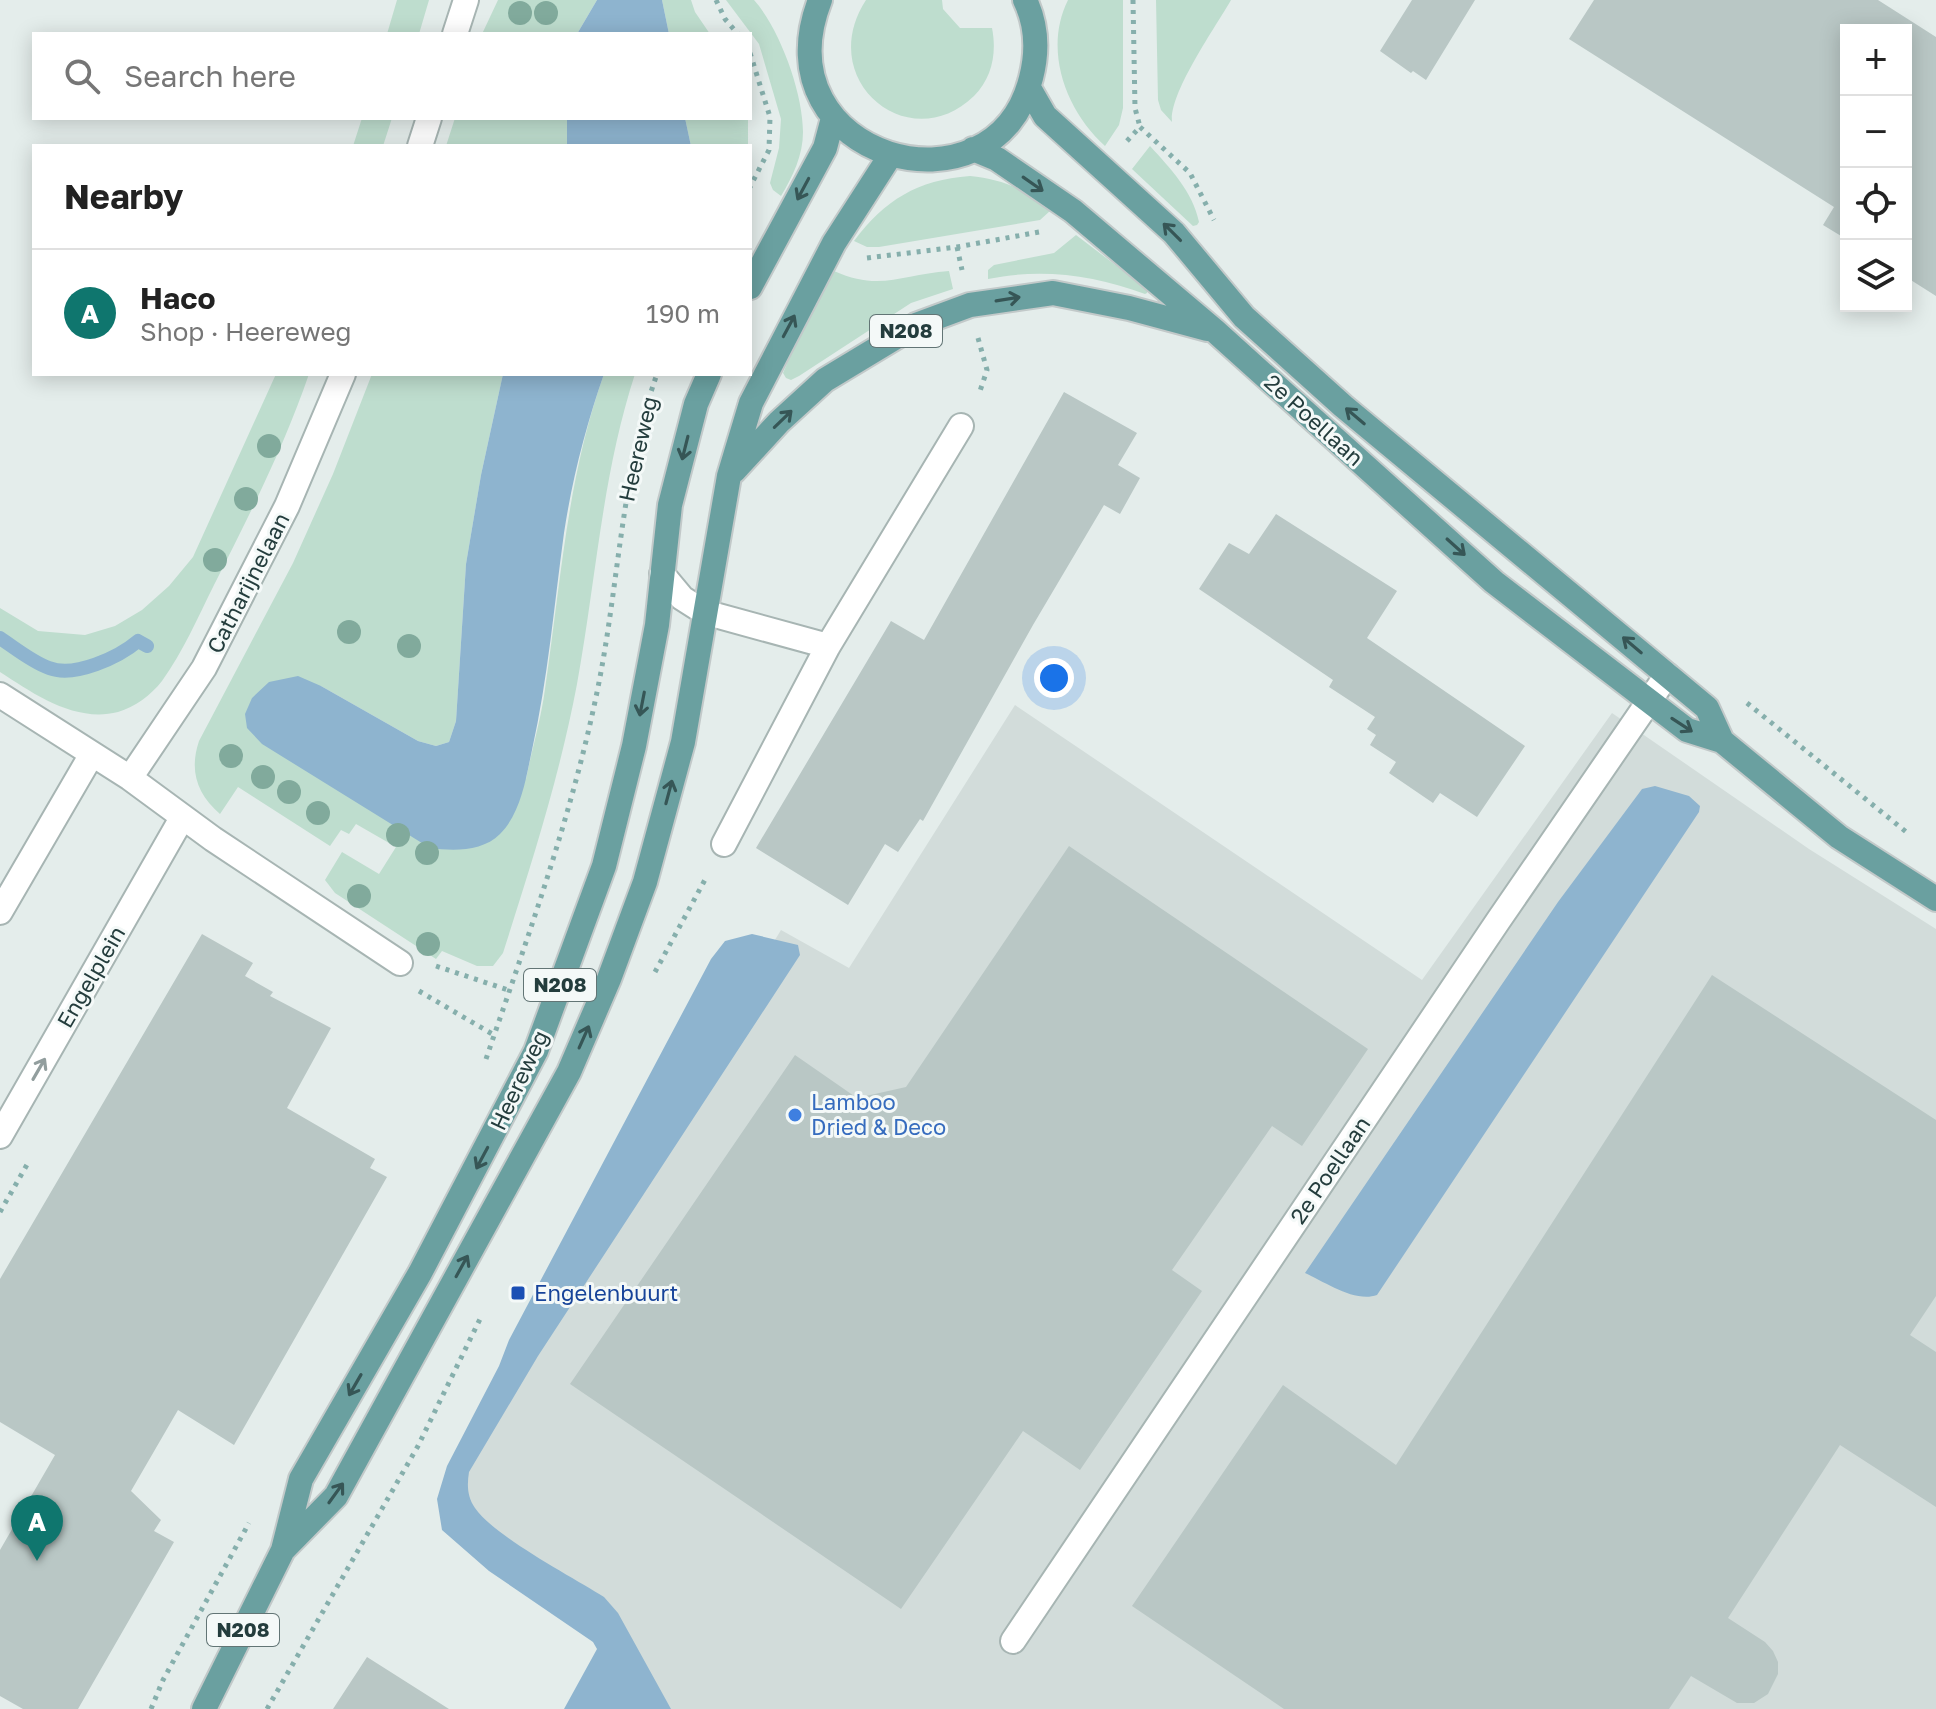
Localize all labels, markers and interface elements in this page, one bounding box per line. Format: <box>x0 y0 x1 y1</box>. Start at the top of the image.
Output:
map controls <box>1840 24 1912 312</box>
button: + <box>1840 24 1912 96</box>
search box <box>32 32 752 120</box>
icon: search <box>60 54 104 98</box>
text: Search here <box>124 58 296 94</box>
button: − <box>1840 96 1912 168</box>
button: locate <box>1840 168 1912 240</box>
text: Nearby <box>64 176 184 216</box>
one-way arrow <box>1022 176 1044 192</box>
one-way arrow <box>794 177 810 201</box>
one-way arrow <box>1162 222 1181 242</box>
button: layers <box>1840 240 1912 312</box>
text: Haco <box>140 280 215 316</box>
one-way arrow <box>995 291 1020 306</box>
text: A <box>81 298 99 329</box>
text: 190 m <box>646 298 720 329</box>
one-way arrow <box>782 315 798 338</box>
road number: N208 <box>870 315 942 347</box>
text: Shop · Heereweg <box>140 316 352 347</box>
street label: 2e Poellaan <box>1259 368 1369 471</box>
street label: Heereweg <box>612 394 663 504</box>
one-way arrow <box>1345 407 1366 425</box>
one-way arrow <box>773 410 793 429</box>
one-way arrow <box>676 434 691 460</box>
street label: Catharijnelaan <box>201 508 295 658</box>
one-way arrow <box>1445 538 1465 556</box>
one-way arrow <box>1621 637 1642 655</box>
your location <box>1034 658 1074 698</box>
one-way arrow <box>634 691 649 716</box>
one-way arrow <box>1670 717 1693 733</box>
one-way arrow <box>662 779 677 805</box>
street label: Engelplein <box>51 921 130 1032</box>
road number: N208 <box>524 969 596 1001</box>
one-way arrow <box>577 1025 592 1049</box>
street label: Heereweg <box>484 1026 553 1134</box>
one-way arrow <box>32 1057 47 1081</box>
place label: Lamboo Dried & Deco <box>811 1088 946 1140</box>
marker: Lamboo Dried & Deco <box>786 1106 804 1124</box>
street label: 2e Poellaan <box>1284 1111 1375 1229</box>
one-way arrow <box>473 1146 489 1170</box>
one-way arrow <box>455 1255 470 1279</box>
place label: Engelenbuurt <box>534 1279 678 1306</box>
marker: Engelenbuurt <box>509 1284 527 1302</box>
one-way arrow <box>347 1373 363 1396</box>
one-way arrow <box>327 1483 344 1505</box>
pin: A <box>11 1495 63 1561</box>
road number: N208 <box>207 1614 279 1646</box>

